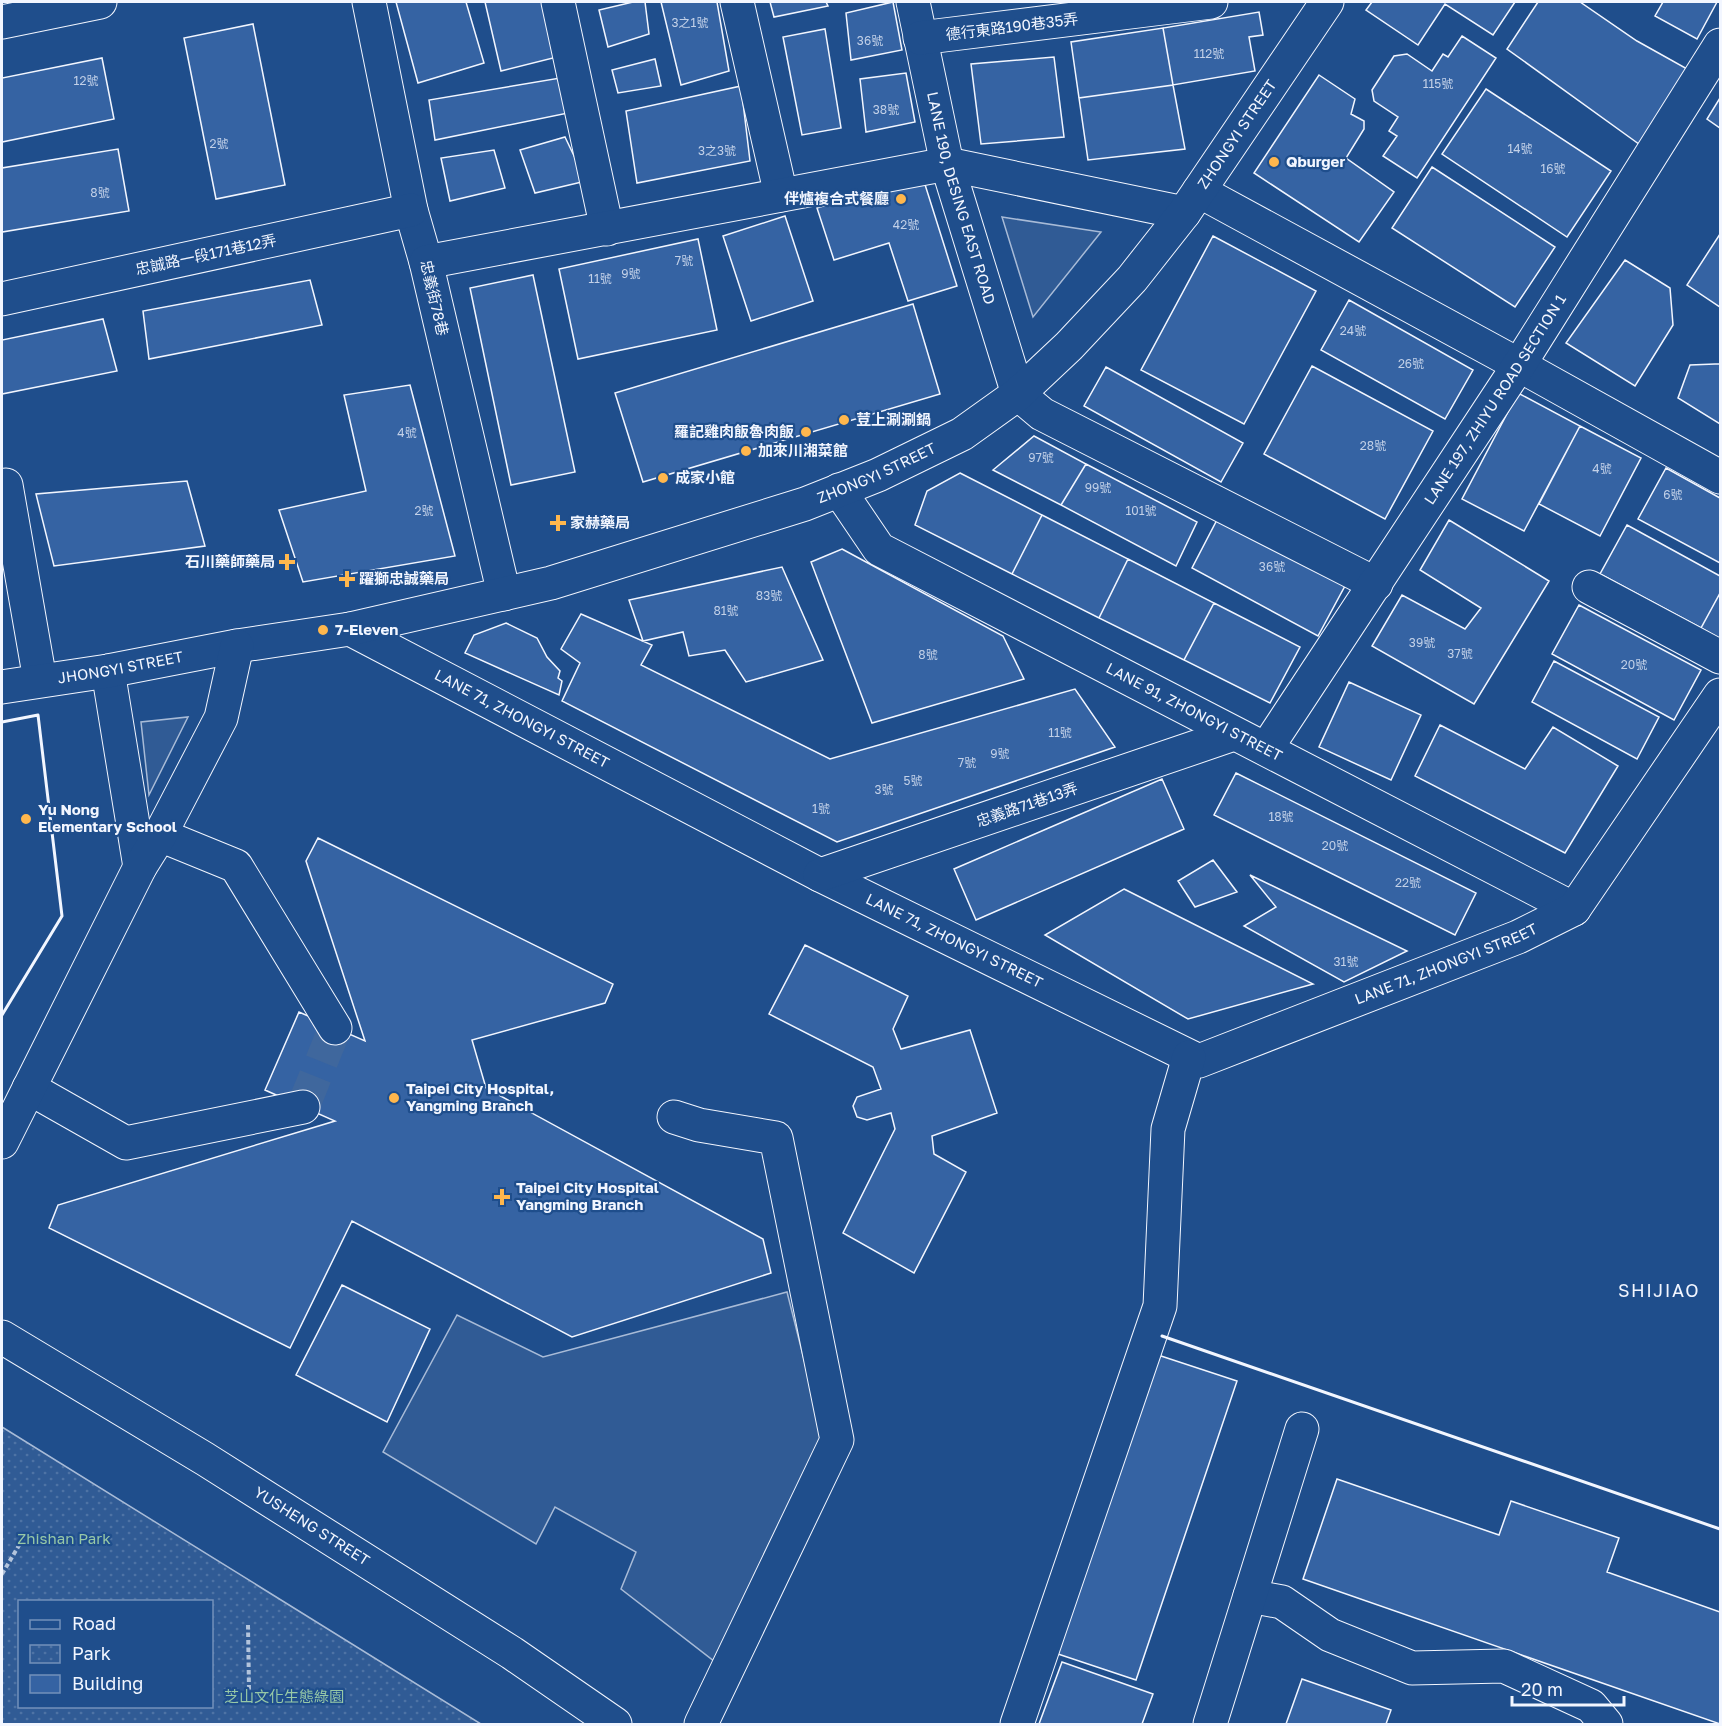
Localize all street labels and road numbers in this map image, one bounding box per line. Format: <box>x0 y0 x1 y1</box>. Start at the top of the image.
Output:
street label: 德行東路190巷35弄 <box>945 9 1079 43</box>
street label: ZHONGYI STREET <box>1193 76 1280 192</box>
street label: LANE 190, DESING EAST ROAD <box>924 90 1000 306</box>
street label: 忠誠路一段171巷12弄 <box>134 230 278 278</box>
street label: 忠義街78巷 <box>418 258 452 337</box>
street label: LANE 197, ZHIYU ROAD SECTION 1 <box>1420 291 1569 507</box>
street label: ZHONGYI STREET <box>814 438 938 506</box>
street label: JHONGYI STREET <box>56 647 185 686</box>
street label: LANE 91, ZHONGYI STREET <box>1103 658 1286 764</box>
street label: LANE 71, ZHONGYI STREET <box>432 665 613 771</box>
street label: 忠義路71巷13弄 <box>973 778 1080 830</box>
street label: LANE 71, ZHONGYI STREET <box>863 889 1046 991</box>
street label: LANE 71, ZHONGYI STREET <box>1352 919 1540 1008</box>
street label: YUSHENG STREET <box>251 1482 373 1569</box>

